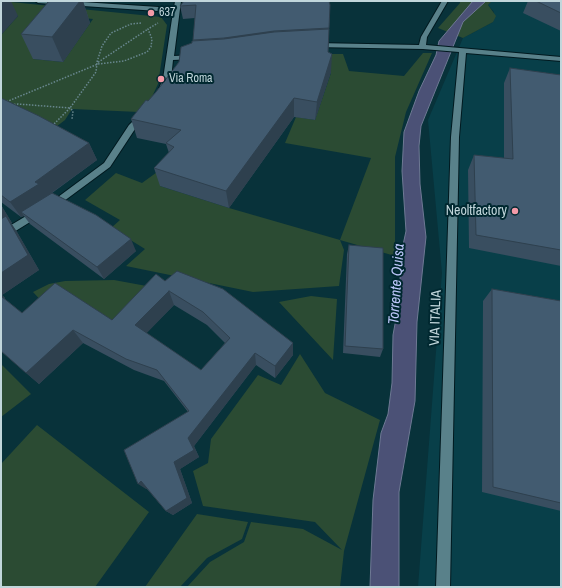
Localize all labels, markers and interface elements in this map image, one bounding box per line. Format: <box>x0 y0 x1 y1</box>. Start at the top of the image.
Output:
place label: 637 <box>159 6 175 20</box>
marker: 637 <box>146 8 156 18</box>
place label: Via Roma <box>169 72 213 86</box>
marker: Via Roma <box>156 74 166 84</box>
place label: Neoltfactory <box>446 203 507 219</box>
marker: Neoltfactory <box>510 206 520 216</box>
water label: Torrente Quisa <box>385 243 409 325</box>
street label: VIA ITALIA <box>427 290 445 346</box>

